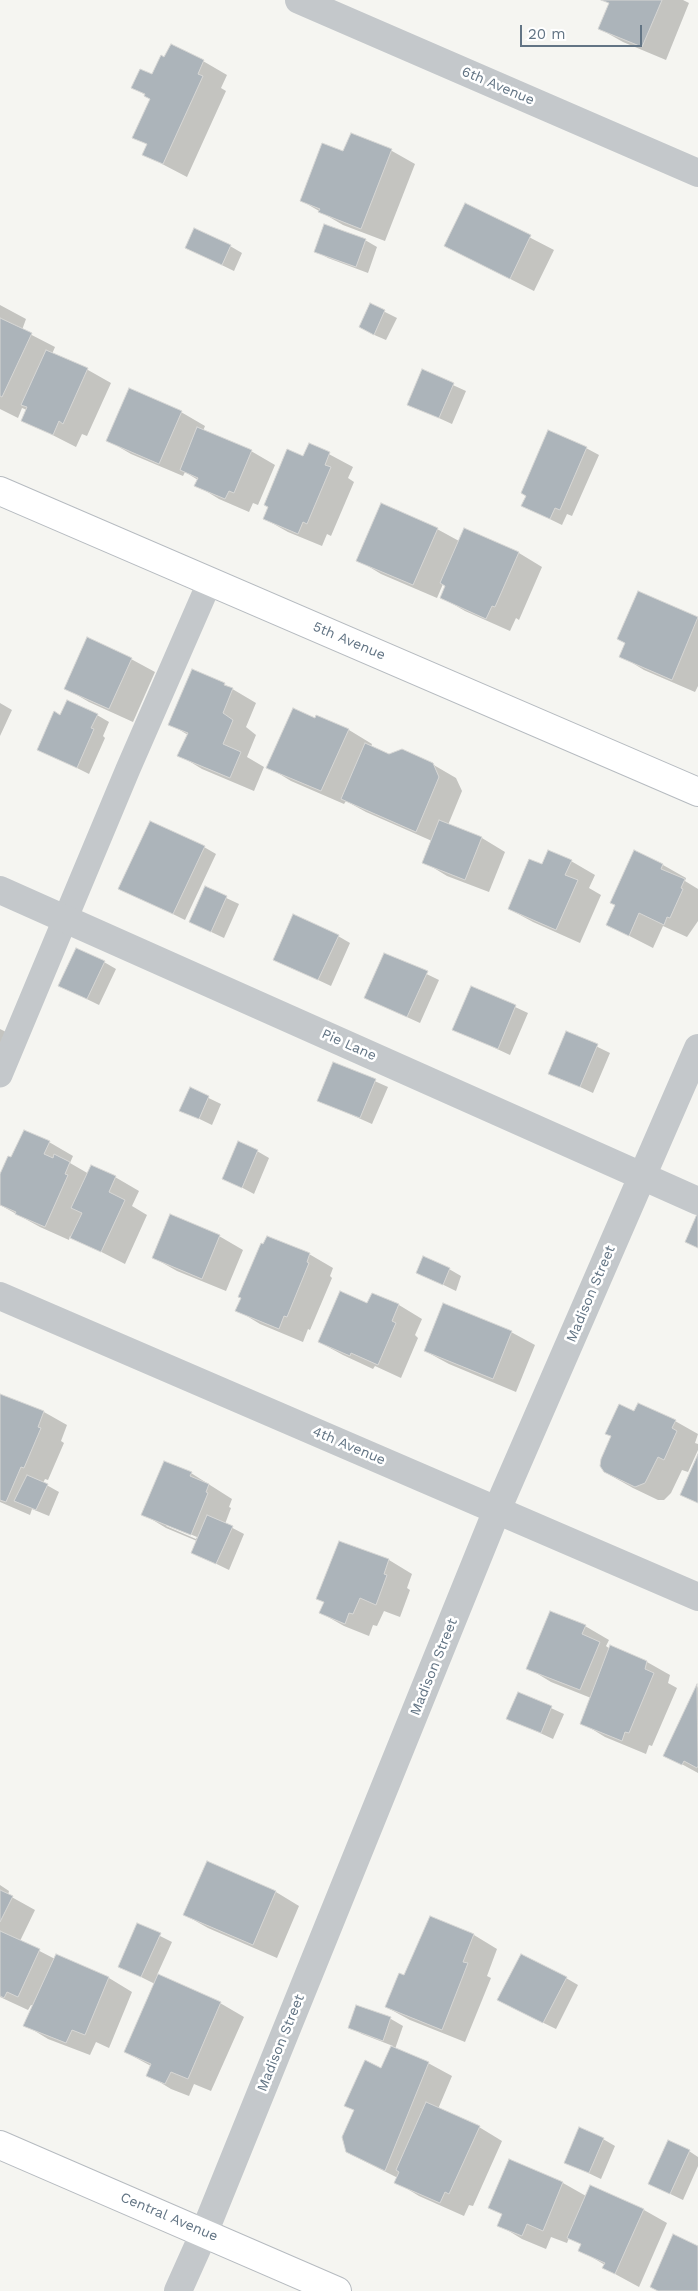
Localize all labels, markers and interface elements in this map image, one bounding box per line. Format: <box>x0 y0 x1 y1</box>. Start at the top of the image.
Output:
scale bar <box>523 15 646 47</box>
text: 20 m <box>528 25 566 43</box>
street label: 6th Avenue <box>459 63 537 109</box>
street label: 5th Avenue <box>310 618 388 664</box>
street label: Pie Lane <box>319 1025 379 1065</box>
street label: Madison Street <box>563 1243 619 1345</box>
street label: 4th Avenue <box>310 1423 388 1469</box>
street label: Madison Street <box>407 1616 461 1718</box>
street label: Madison Street <box>254 1992 308 2094</box>
street label: Central Avenue <box>118 2189 220 2245</box>

